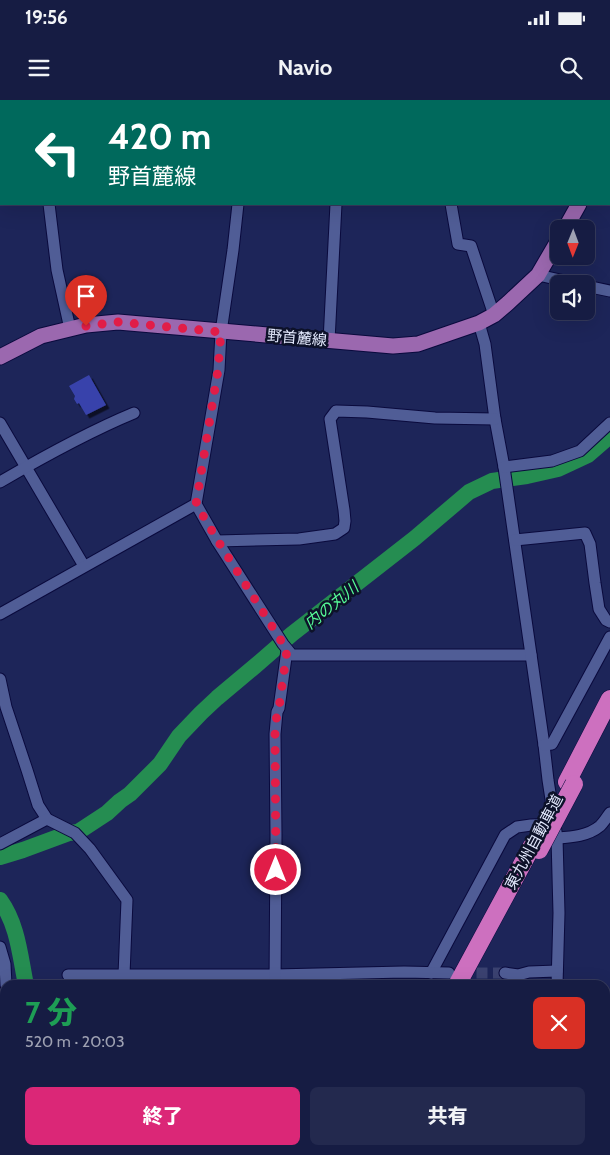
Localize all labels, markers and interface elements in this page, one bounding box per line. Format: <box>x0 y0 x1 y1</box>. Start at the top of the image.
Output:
text: 19:56 <box>25 6 68 29</box>
icon: menu <box>25 54 53 82</box>
text: Navio <box>278 54 332 81</box>
icon: search <box>557 54 585 82</box>
text: 420 m <box>108 115 211 158</box>
icon: left <box>25 120 90 185</box>
text: 野首麓線 <box>108 163 196 190</box>
north arrow <box>550 220 595 265</box>
map controls <box>550 220 595 320</box>
pin <box>65 275 107 326</box>
button: sound <box>550 275 595 320</box>
icon: arrive <box>72 282 100 310</box>
street label: 野首麓線 <box>266 326 328 350</box>
water label: 内の丸川 <box>300 577 364 633</box>
street label: 東九州自動車道 <box>501 791 567 893</box>
position arrow <box>249 843 301 895</box>
text: 7 分 <box>25 994 77 1031</box>
button: close <box>533 997 585 1049</box>
text: 520 m · 20:03 <box>25 1032 125 1051</box>
button: 終了 <box>25 1087 300 1145</box>
button: 共有 <box>310 1087 585 1145</box>

